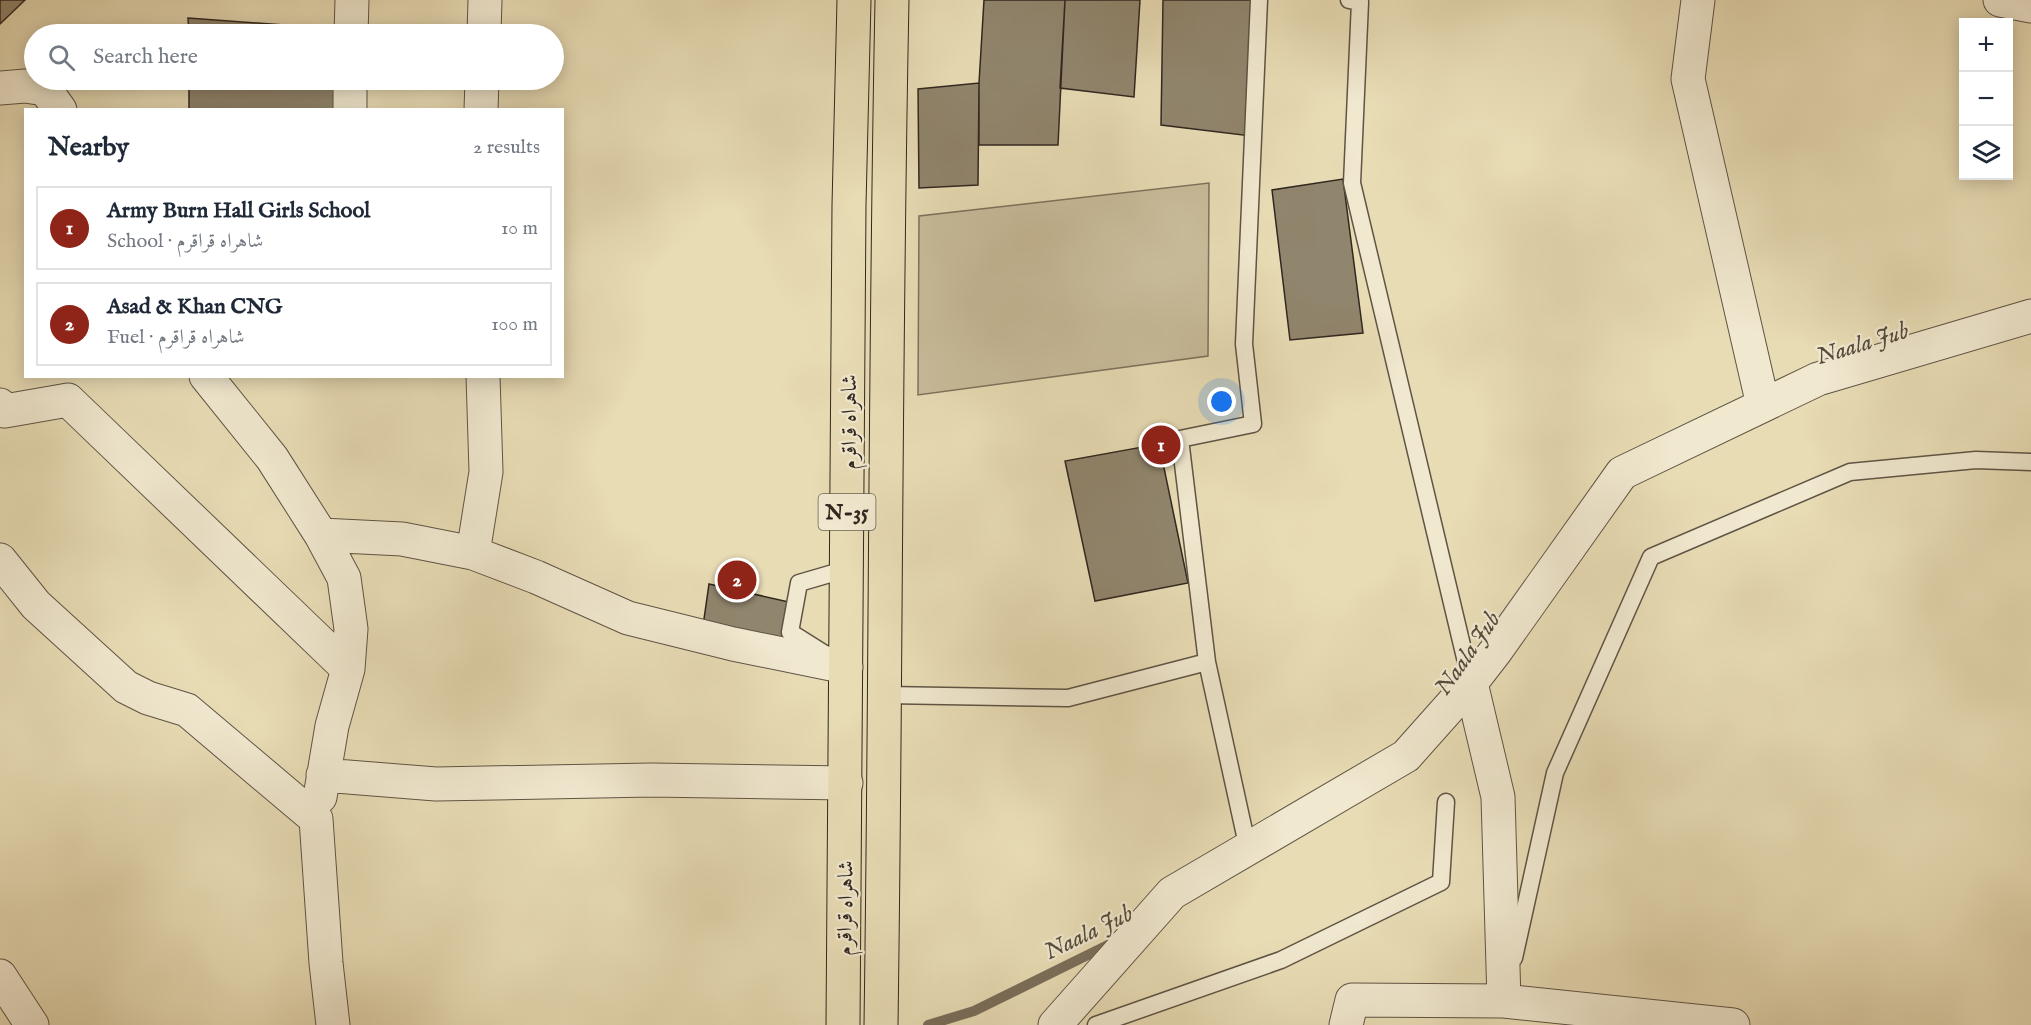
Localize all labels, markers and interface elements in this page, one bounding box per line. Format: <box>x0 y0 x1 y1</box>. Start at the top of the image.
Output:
map controls <box>1959 18 2013 180</box>
button: + <box>1959 18 2013 72</box>
search box <box>24 24 564 90</box>
icon: search <box>45 41 78 74</box>
text: Search here <box>93 43 198 71</box>
button: − <box>1959 72 2013 126</box>
button: layers <box>1959 126 2013 180</box>
text: Nearby <box>48 131 129 164</box>
text: 2 results <box>473 135 540 160</box>
text: Army Burn Hall Girls School <box>107 197 370 225</box>
text: 1 <box>66 216 73 241</box>
text: 10 m <box>501 216 538 241</box>
text: School · شاہراہ قراقرم <box>107 229 263 254</box>
text: Asad & Khan CNG <box>107 293 283 321</box>
text: 2 <box>65 312 74 337</box>
text: 100 m <box>491 312 538 337</box>
water label: Naala Jub <box>1812 315 1913 373</box>
text: Fuel · شاہراہ قراقرم <box>107 325 245 350</box>
street label: شاہراہ قراقرم <box>836 374 868 470</box>
your location <box>1207 387 1236 416</box>
pin: 1 <box>1142 422 1180 468</box>
road number: N-35 <box>818 494 876 530</box>
pin: 2 <box>718 558 756 602</box>
water label: Naala Jub <box>1428 605 1509 702</box>
street label: شاہراہ قراقرم <box>831 860 865 956</box>
water label: Naala Jub <box>1039 898 1139 968</box>

